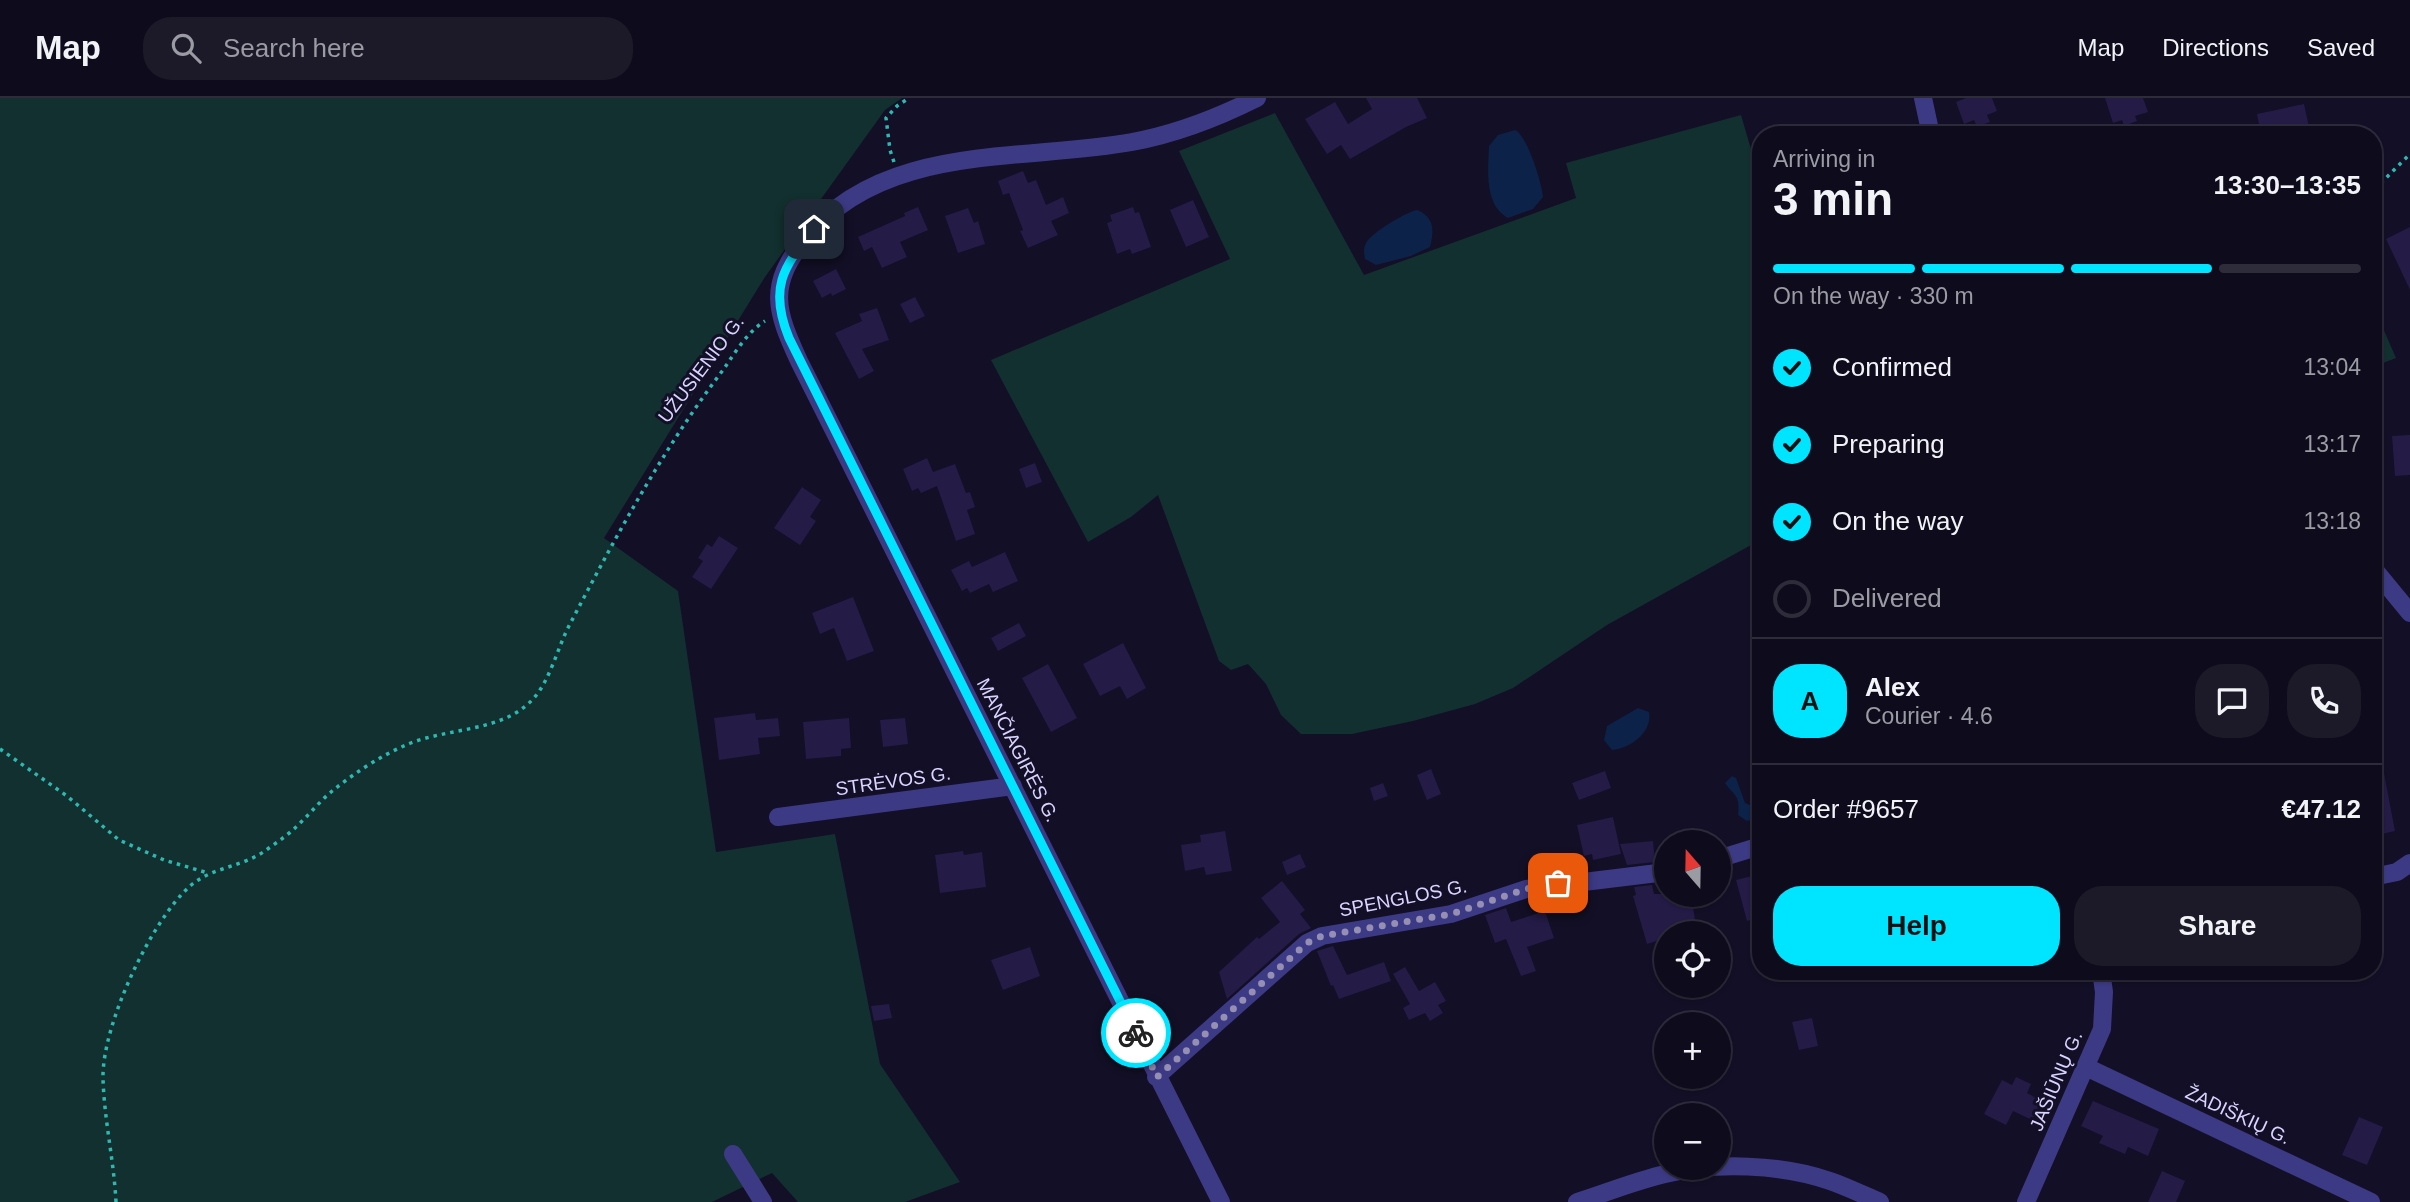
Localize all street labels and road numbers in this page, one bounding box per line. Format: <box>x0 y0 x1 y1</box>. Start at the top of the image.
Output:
street label: UŽUSIENIO G. <box>654 311 748 427</box>
street label: MANČIAGIRĖS G. <box>973 675 1063 825</box>
street label: STRĖVOS G. <box>834 763 952 799</box>
street label: SPENGLOS G. <box>1337 875 1469 921</box>
street label: JAŠIŪNŲ G. <box>2026 1028 2086 1134</box>
street label: ŽADIŠKIŲ G. <box>2182 1082 2294 1148</box>

